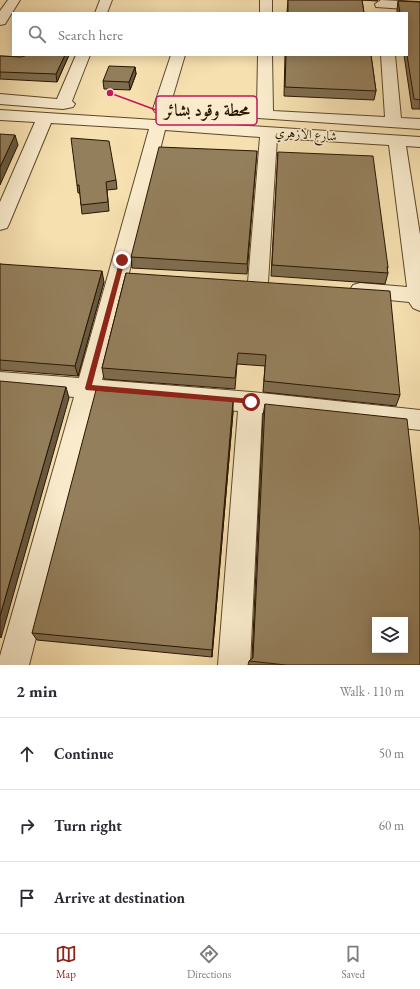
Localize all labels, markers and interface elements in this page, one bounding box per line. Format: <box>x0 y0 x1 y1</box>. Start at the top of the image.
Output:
search box <box>12 12 408 56</box>
icon: search <box>26 23 48 45</box>
text: Search here <box>58 25 123 44</box>
callout: محطة وقود بشائر <box>156 96 257 125</box>
text: محطة وقود بشائر <box>162 99 251 121</box>
street label: شارع الازهري <box>274 123 337 148</box>
route end <box>113 251 131 269</box>
route start <box>242 393 260 411</box>
map controls <box>372 617 408 653</box>
button: layers <box>372 617 408 653</box>
text: 2 min <box>16 680 57 702</box>
text: Walk · 110 m <box>340 683 404 700</box>
icon: ahead <box>16 743 38 765</box>
text: Continue <box>54 744 114 763</box>
text: 50 m <box>379 745 404 762</box>
icon: right <box>16 815 38 837</box>
text: Turn right <box>54 816 122 835</box>
text: 60 m <box>379 817 404 834</box>
icon: arrive <box>16 887 38 909</box>
text: Arrive at destination <box>54 888 185 907</box>
tab: Map <box>55 943 77 981</box>
tab: Directions <box>187 943 231 981</box>
tab: Saved <box>341 943 365 981</box>

